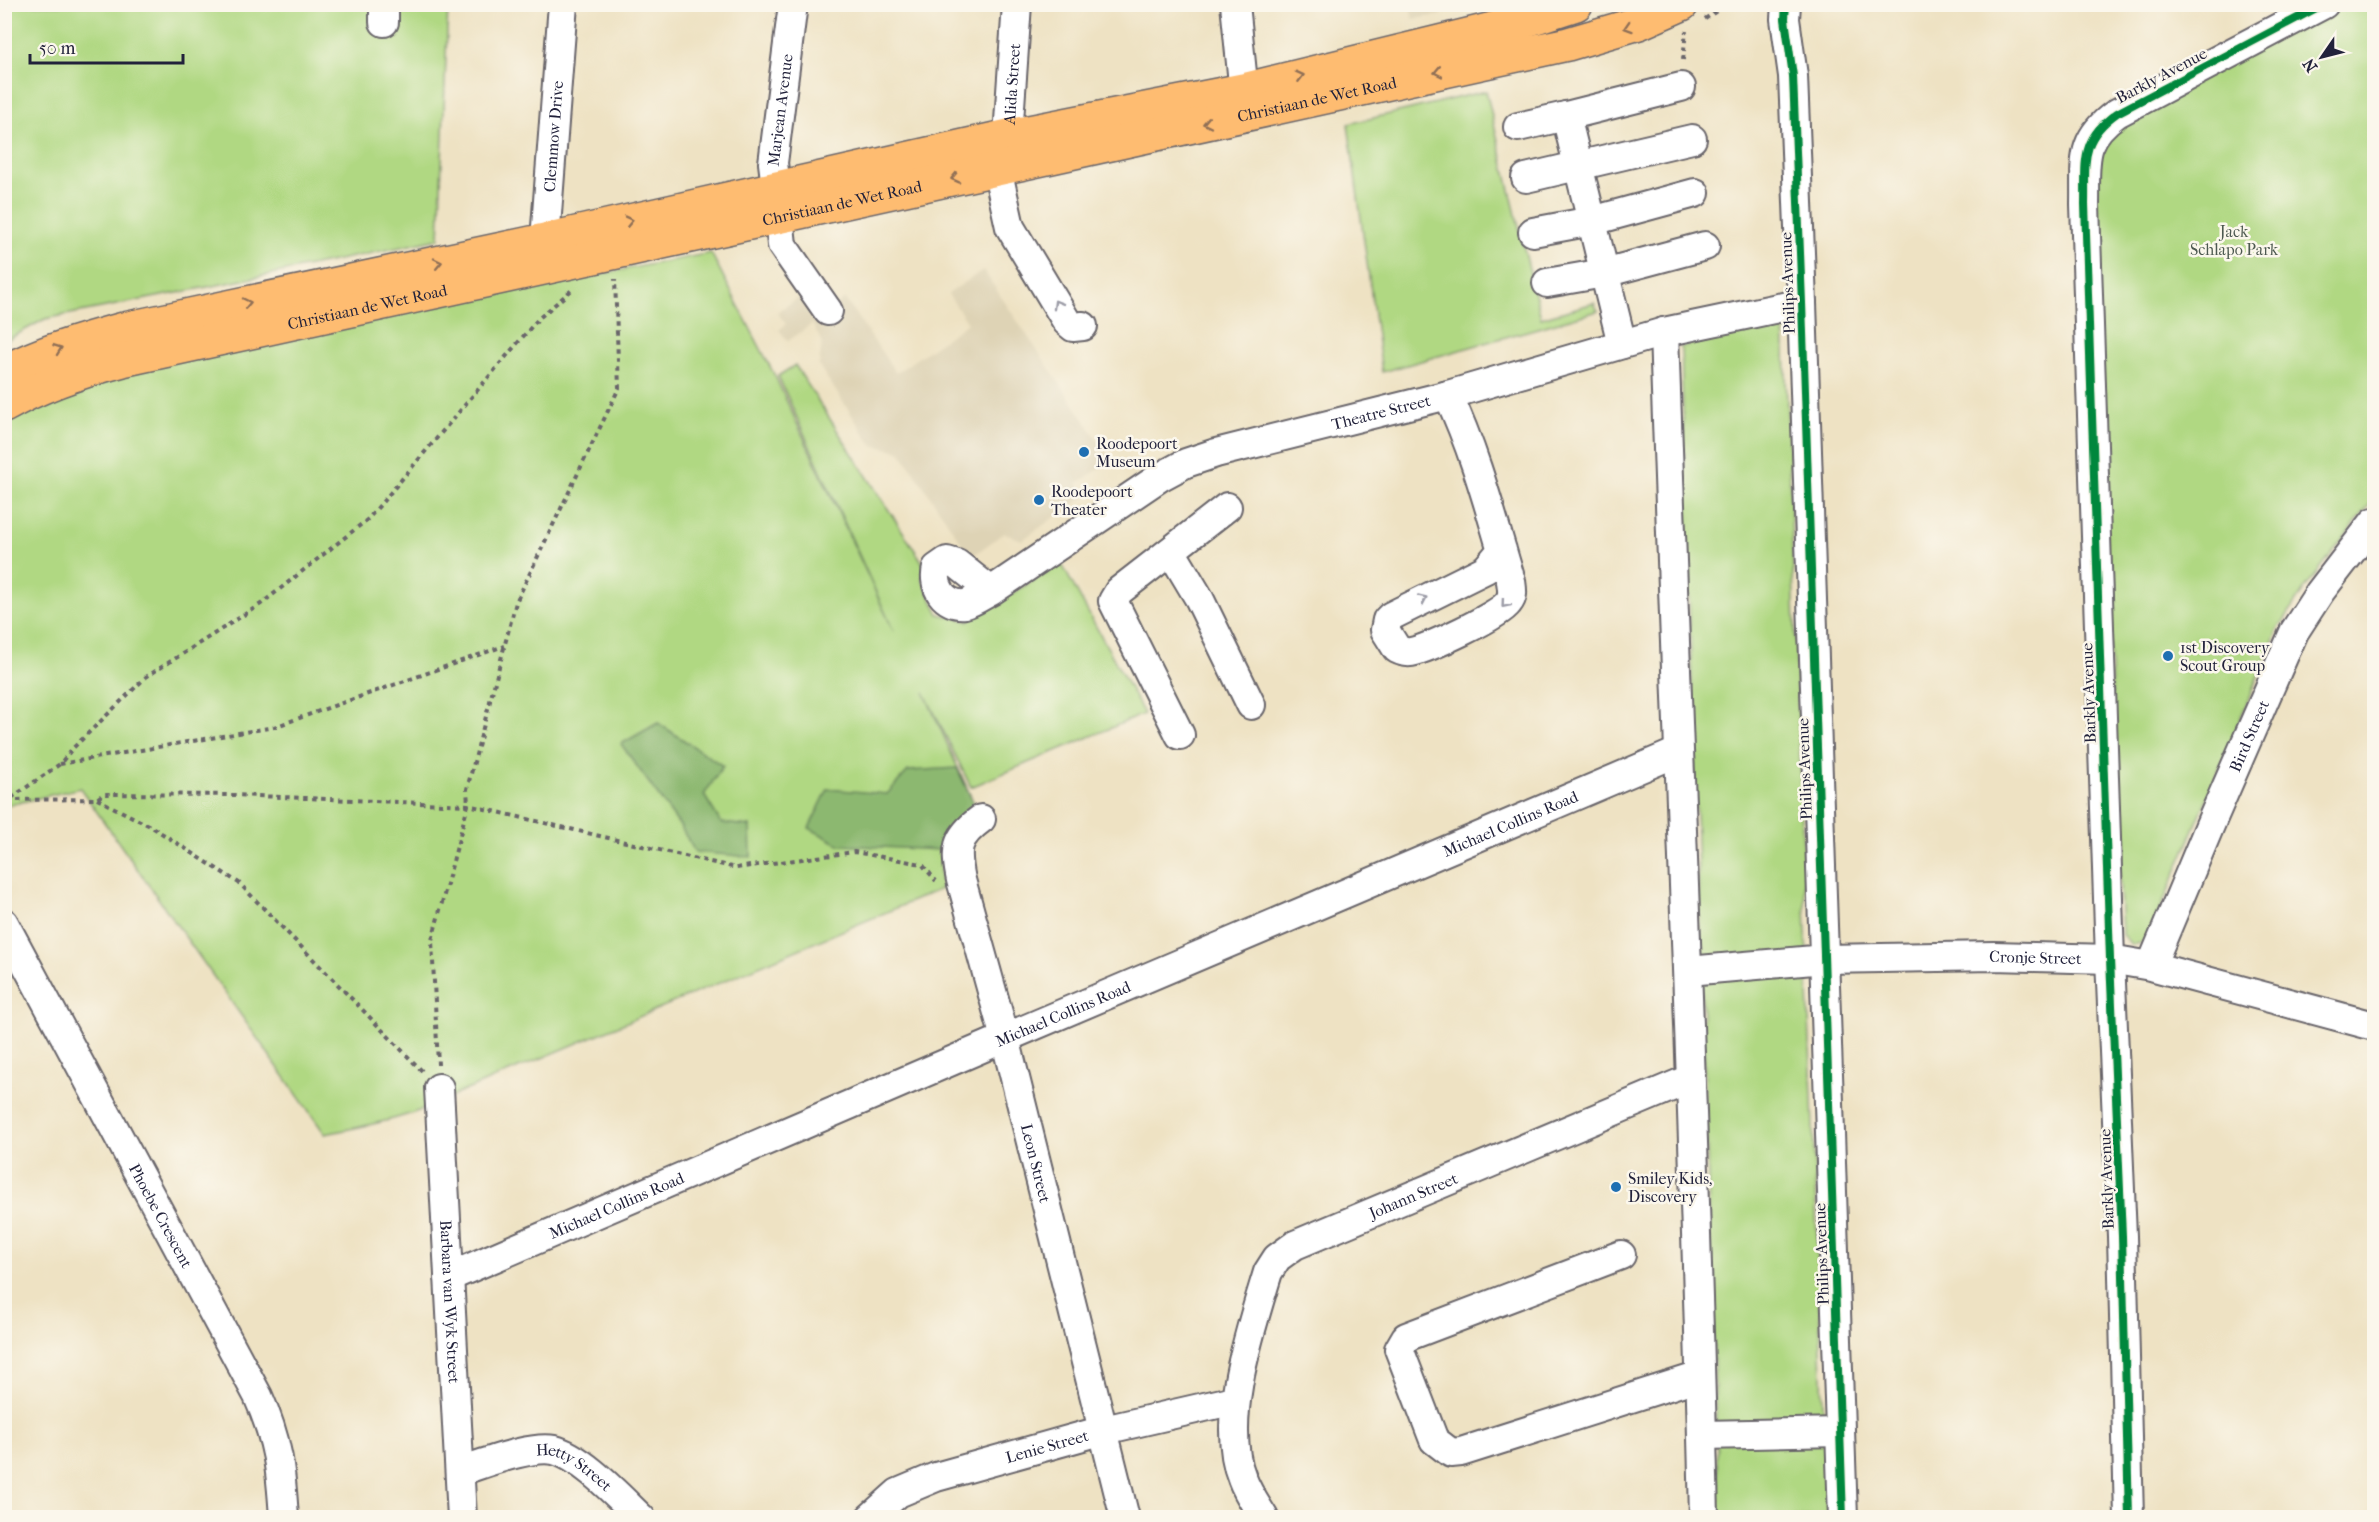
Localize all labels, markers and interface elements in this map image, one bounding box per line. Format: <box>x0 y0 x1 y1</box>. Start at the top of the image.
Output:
one-way arrow <box>1623 20 1634 32</box>
scale bar <box>30 27 183 65</box>
north arrow <box>2292 27 2352 87</box>
text: 50 m <box>39 38 76 59</box>
street label: Alida Street <box>1000 43 1024 126</box>
street label: Barkly Avenue <box>2112 43 2210 107</box>
street label: Marjean Avenue <box>764 53 797 167</box>
text: N <box>2298 54 2321 76</box>
one-way arrow <box>1434 65 1444 78</box>
one-way arrow <box>1294 71 1305 83</box>
street label: Christiaan de Wet Road <box>1235 73 1399 126</box>
street label: Clemmow Drive <box>540 80 567 193</box>
one-way arrow <box>1202 116 1212 129</box>
one-way arrow <box>950 170 960 183</box>
street label: Christiaan de Wet Road <box>761 177 924 230</box>
one-way arrow <box>623 215 633 228</box>
park label: Jack Schlapo Park <box>2190 222 2279 259</box>
street label: Philips Avenue <box>1776 232 1799 334</box>
one-way arrow <box>433 257 443 270</box>
street label: Christiaan de Wet Road <box>286 280 449 334</box>
one-way arrow <box>242 297 252 310</box>
one-way arrow <box>1052 300 1064 310</box>
one-way arrow <box>52 343 63 356</box>
street label: Theatre Street <box>1329 391 1433 434</box>
place label: Roodepoort Museum <box>1096 434 1178 471</box>
marker: Roodepoort Museum <box>1077 445 1091 459</box>
place label: Roodepoort Theater <box>1051 482 1133 519</box>
marker: Roodepoort Theater <box>1032 493 1046 507</box>
one-way arrow <box>1416 594 1427 606</box>
one-way arrow <box>1501 598 1512 609</box>
place label: 1st Discovery Scout Group <box>2180 638 2270 675</box>
street label: Barkly Avenue <box>2077 642 2100 743</box>
marker: 1st Discovery Scout Group <box>2161 649 2175 663</box>
street label: Bird Street <box>2225 697 2273 775</box>
street label: Philips Avenue <box>1793 718 1816 820</box>
street label: Michael Collins Road <box>1440 787 1581 861</box>
street label: Cronje Street <box>1989 947 2082 968</box>
street label: Michael Collins Road <box>993 977 1134 1051</box>
street label: Leon Street <box>1017 1122 1055 1205</box>
street label: Barkly Avenue <box>2095 1128 2118 1229</box>
street label: Phoebe Crescent <box>125 1160 196 1271</box>
street label: Michael Collins Road <box>546 1168 687 1243</box>
street label: Johann Street <box>1364 1169 1461 1224</box>
place label: Smiley Kids, Discovery <box>1628 1169 1712 1206</box>
marker: Smiley Kids, Discovery <box>1609 1180 1623 1194</box>
street label: Philips Avenue <box>1810 1203 1833 1305</box>
street label: Barbara van Wyk Street <box>436 1219 464 1384</box>
street label: Lenie Street <box>1004 1426 1091 1467</box>
street label: Hetty Street <box>536 1440 616 1495</box>

